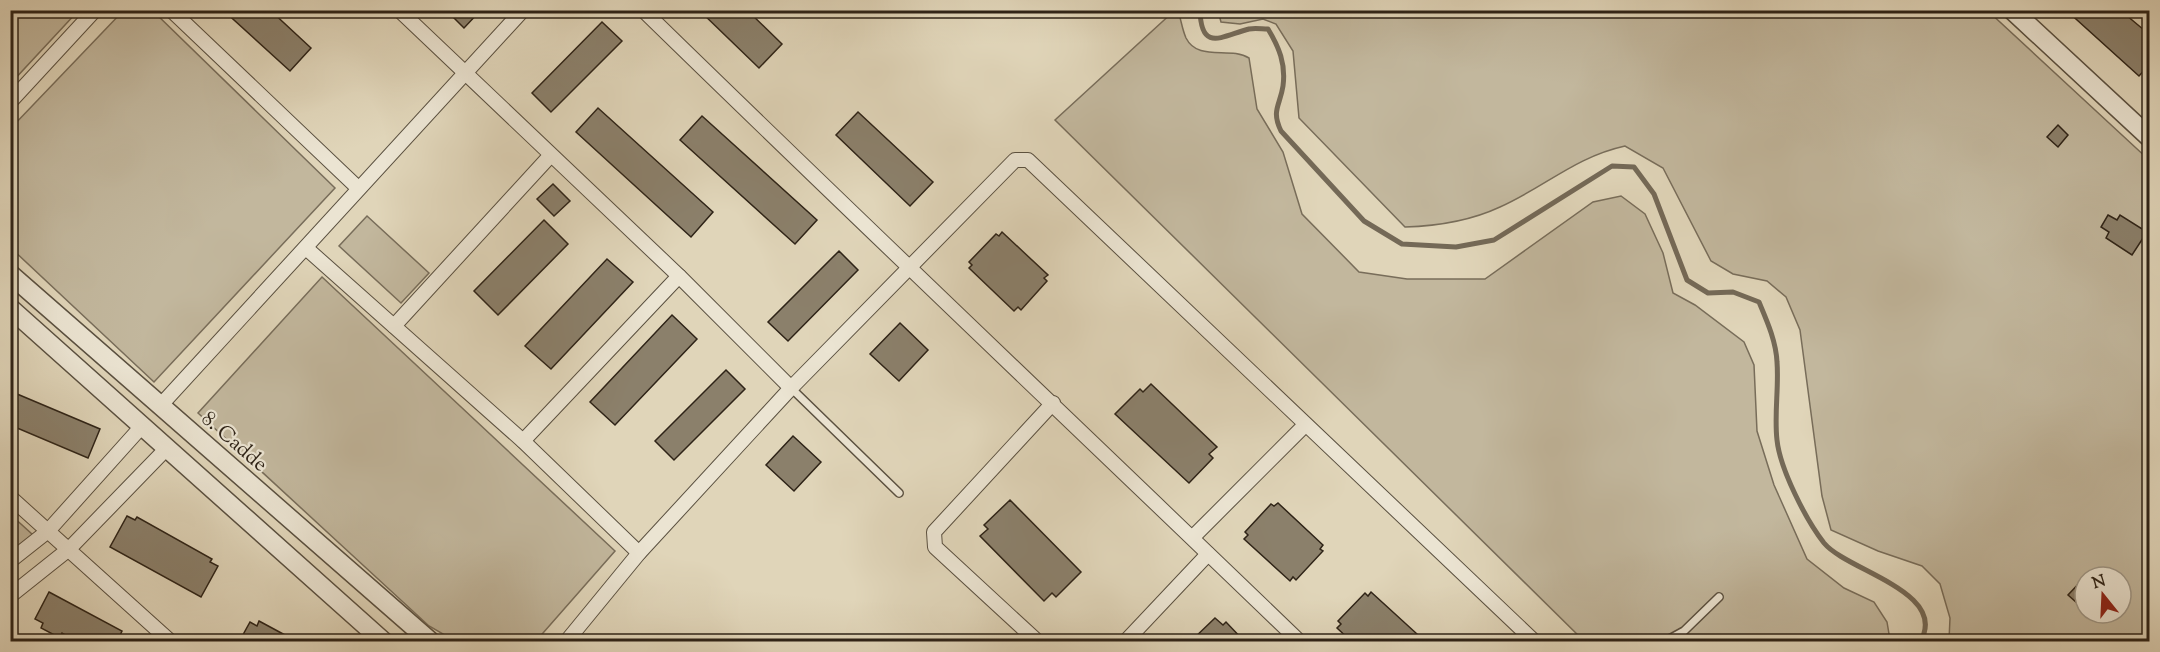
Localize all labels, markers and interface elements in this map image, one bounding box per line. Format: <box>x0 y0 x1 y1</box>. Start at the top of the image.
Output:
street label: 8. Cadde <box>194 405 273 480</box>
north arrow <box>2073 565 2133 625</box>
text: N <box>2090 570 2109 596</box>

